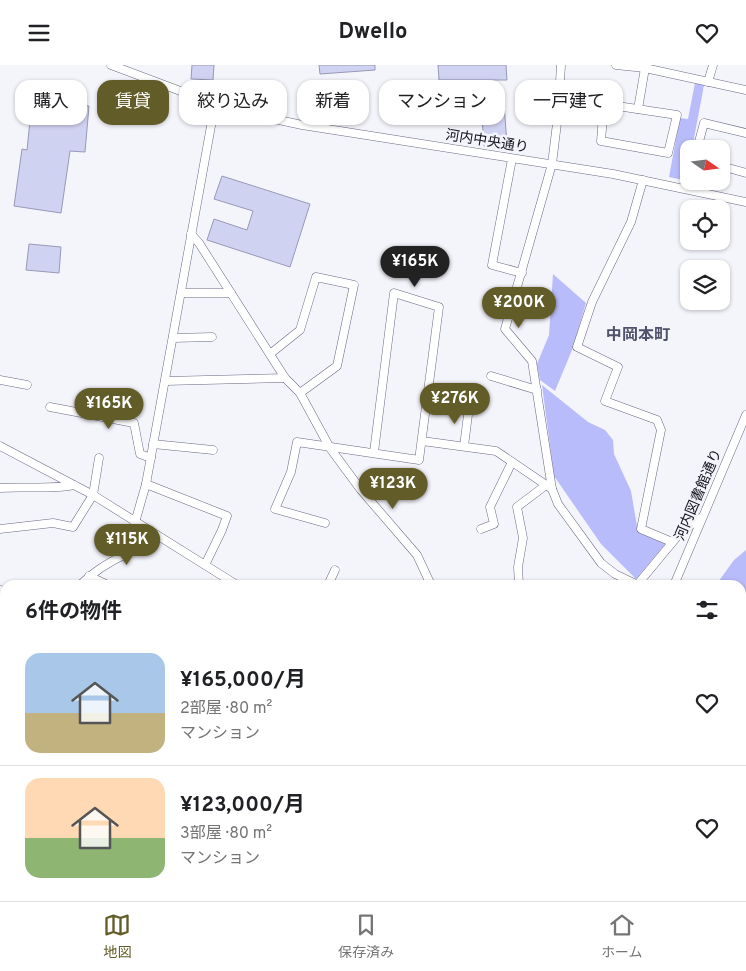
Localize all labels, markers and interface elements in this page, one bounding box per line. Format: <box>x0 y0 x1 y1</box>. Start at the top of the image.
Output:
icon: menu <box>25 19 53 47</box>
text: Dwello <box>338 19 408 46</box>
icon: heart <box>693 19 721 47</box>
chip: 購入 <box>15 80 87 125</box>
chip: 賃貸 <box>97 80 169 125</box>
chip: 絞り込み <box>179 80 287 125</box>
chip: 新着 <box>297 80 369 125</box>
chip: マンション <box>379 80 505 125</box>
chip: 一戸建て <box>515 80 623 125</box>
street label: 河内中央通り <box>444 127 530 157</box>
north arrow <box>680 140 730 190</box>
map controls <box>680 140 730 310</box>
button: locate <box>680 200 730 250</box>
pin: ¥165K <box>380 245 450 288</box>
text: ¥165K <box>391 252 439 272</box>
button: layers <box>680 260 730 310</box>
pin: ¥200K <box>484 287 554 329</box>
text: ¥200K <box>493 293 545 313</box>
district label: 中岡本町 <box>606 326 670 346</box>
pin: ¥276K <box>420 383 490 425</box>
pin: ¥165K <box>74 387 144 430</box>
text: ¥276K <box>431 389 479 409</box>
text: ¥165K <box>85 394 133 414</box>
street label: 河内図書館通り <box>672 447 726 543</box>
pin: ¥123K <box>358 467 428 510</box>
text: ¥123K <box>370 474 416 494</box>
pin: ¥115K <box>92 523 162 566</box>
text: ¥115K <box>105 530 149 550</box>
icon: filters <box>693 596 721 624</box>
text: 6件の物件 <box>25 599 122 626</box>
text: ¥165,000/月 <box>180 667 306 694</box>
icon: home <box>65 673 125 733</box>
icon: heart <box>693 689 721 717</box>
text: 2部屋 · 80 m² <box>180 699 272 719</box>
text: マンション <box>180 724 260 744</box>
text: ¥123,000/月 <box>180 792 305 819</box>
icon: home <box>65 798 125 858</box>
icon: heart <box>693 814 721 842</box>
text: 3部屋 · 80 m² <box>180 824 272 844</box>
text: マンション <box>180 849 260 869</box>
tab: 地図 <box>103 911 131 962</box>
tab: 保存済み <box>338 911 394 962</box>
tab: ホーム <box>601 911 643 962</box>

